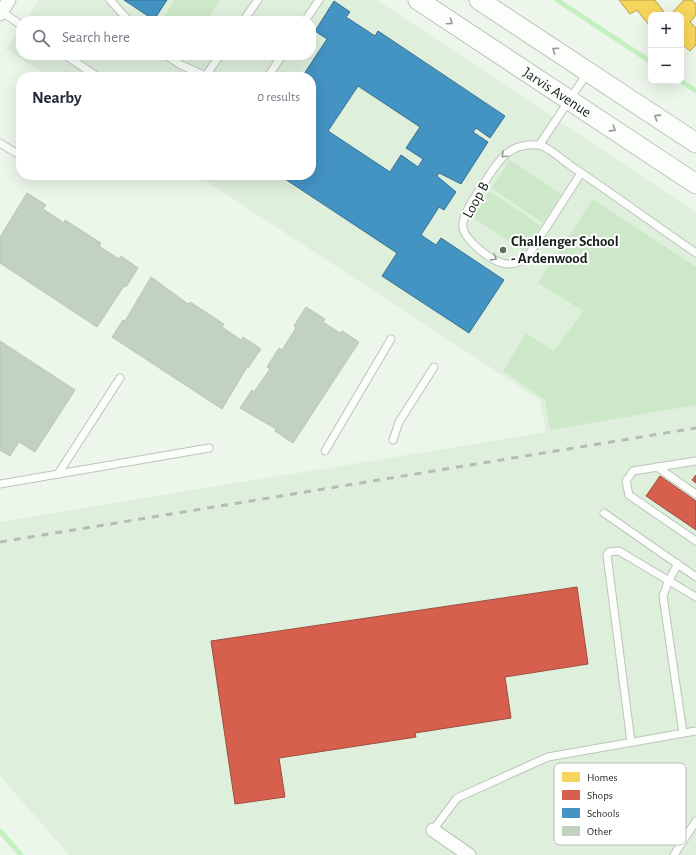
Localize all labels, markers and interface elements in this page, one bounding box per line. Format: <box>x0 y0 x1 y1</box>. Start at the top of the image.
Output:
map controls <box>648 12 684 84</box>
button: + <box>648 12 684 48</box>
search box <box>16 16 316 60</box>
one-way arrow <box>446 17 453 24</box>
icon: search <box>30 27 52 49</box>
text: Search here <box>62 30 130 45</box>
one-way arrow <box>552 47 559 55</box>
button: − <box>648 48 684 84</box>
street label: Jarvis Avenue <box>521 64 594 120</box>
text: Nearby <box>32 89 82 106</box>
text: 0 results <box>257 91 300 104</box>
one-way arrow <box>654 115 661 122</box>
one-way arrow <box>609 124 616 132</box>
one-way arrow <box>501 151 509 158</box>
street label: Loop B <box>460 179 492 221</box>
place label: Challenger School - Ardenwood <box>511 234 619 266</box>
marker: Challenger School - Ardenwood <box>498 245 508 255</box>
one-way arrow <box>490 254 497 261</box>
legend <box>554 763 686 845</box>
text: Homes <box>587 772 618 783</box>
text: Shops <box>587 790 613 801</box>
text: Schools <box>587 808 620 819</box>
text: Other <box>587 826 612 837</box>

